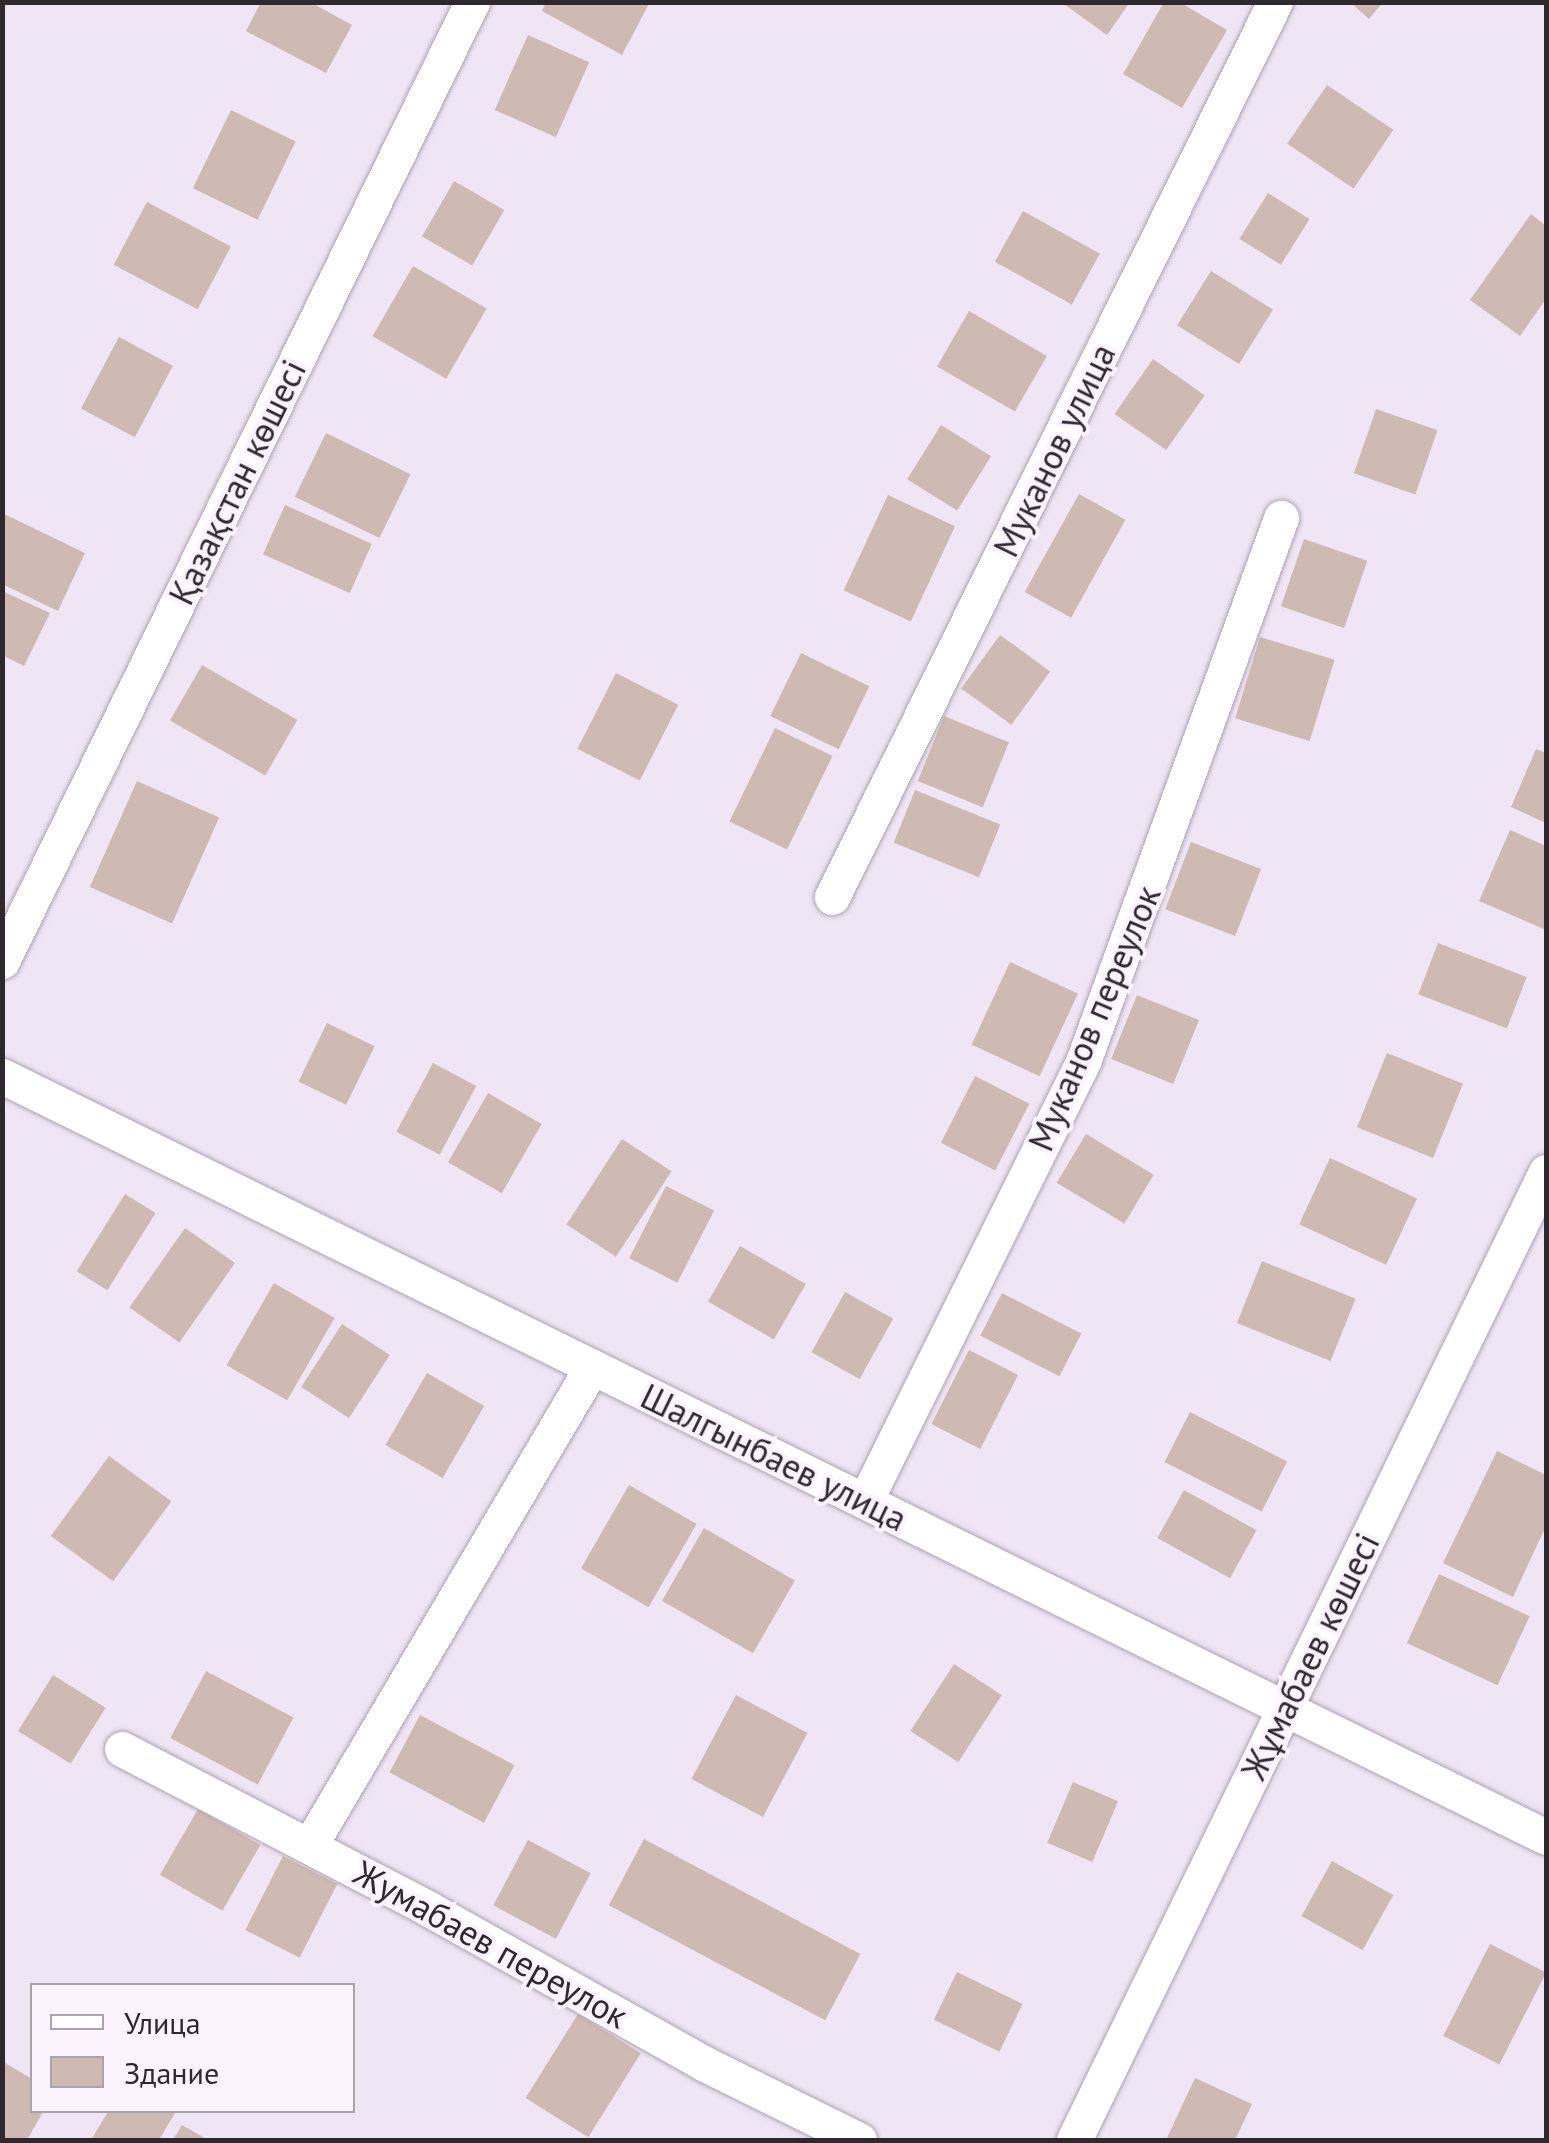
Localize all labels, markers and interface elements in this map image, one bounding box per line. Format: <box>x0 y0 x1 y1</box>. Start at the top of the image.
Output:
street label: Муканов улица <box>984 337 1124 563</box>
street label: Қазақстан көшесі <box>160 353 314 611</box>
street label: Муканов переулок <box>1019 879 1169 1157</box>
street label: Шалгынбаев улица <box>634 1374 914 1540</box>
street label: Жұмабаев көшесі <box>1232 1526 1388 1786</box>
street label: Жумабаев переулок <box>347 1851 635 2037</box>
legend <box>30 1983 355 2113</box>
text: Улица <box>124 2003 201 2042</box>
text: Здание <box>124 2053 219 2092</box>

